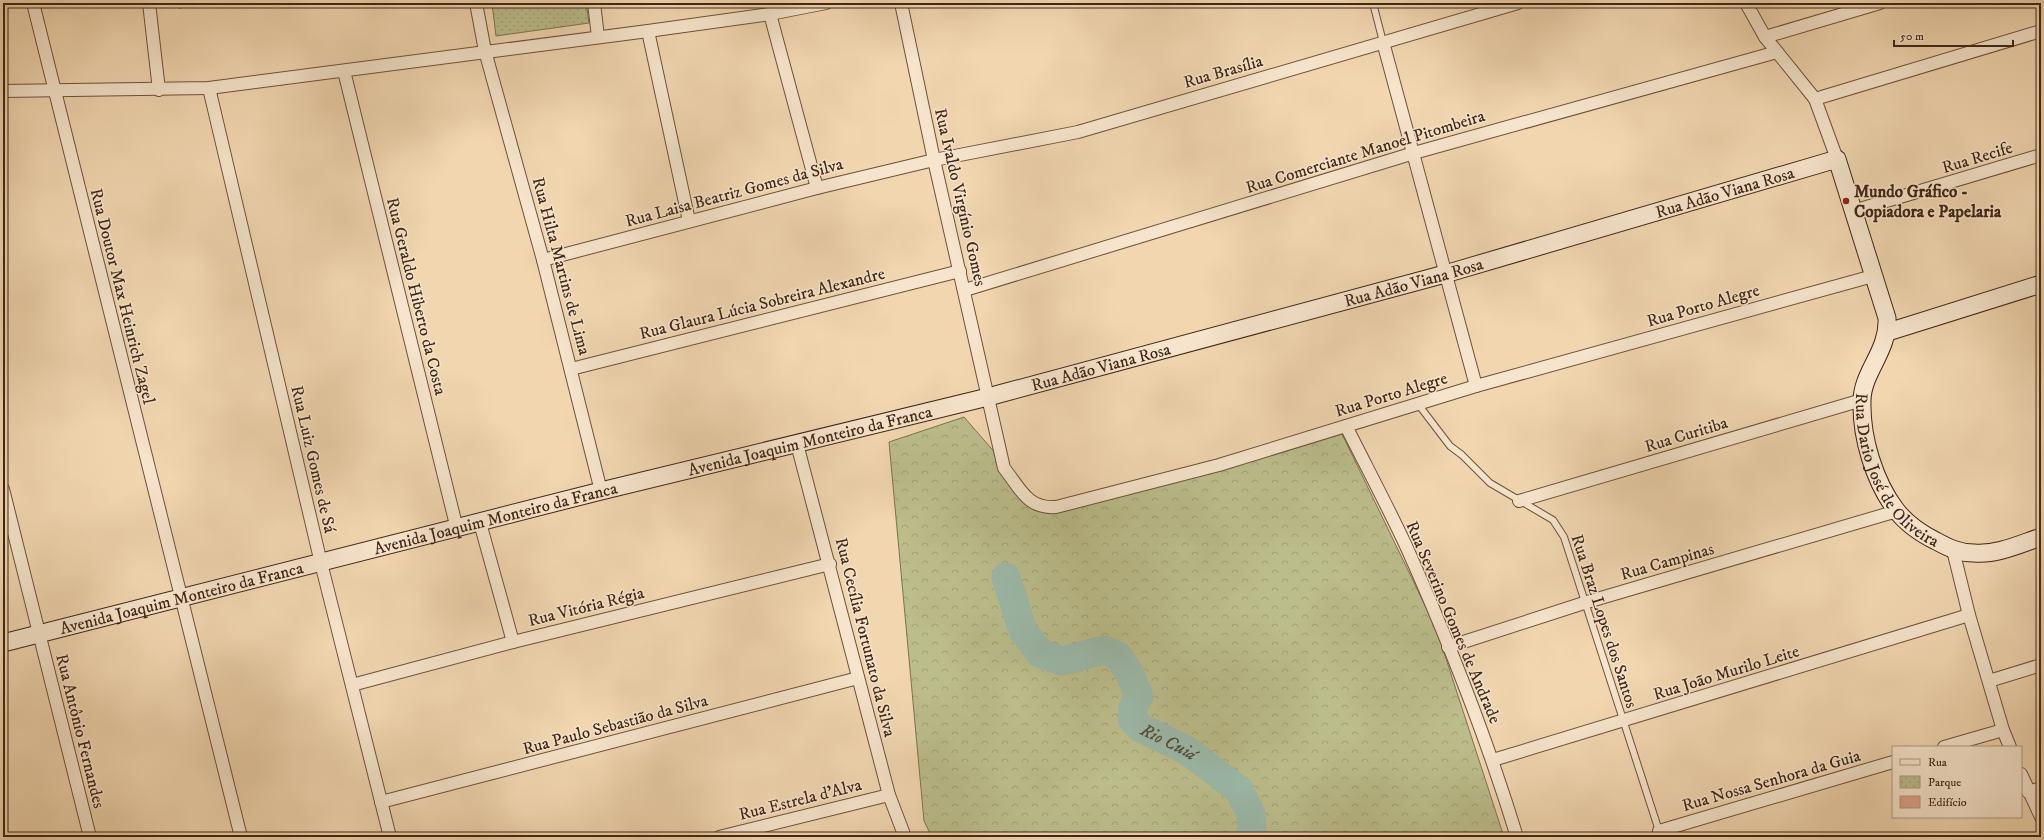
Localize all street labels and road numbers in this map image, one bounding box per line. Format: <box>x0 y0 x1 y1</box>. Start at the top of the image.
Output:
street label: Rua Brasília <box>1181 50 1266 94</box>
street label: Rua Comerciante Manoel Pitombeira <box>1243 105 1488 199</box>
street label: Rua Ivaldo Virgínio Gomes <box>929 106 991 289</box>
street label: Rua Recife <box>1939 137 2015 179</box>
street label: Rua Laisa Beatriz Gomes da Silva <box>623 153 846 233</box>
street label: Rua Adão Viana Rosa <box>1653 162 1798 224</box>
street label: Rua Hilta Martins de Lima <box>527 175 596 358</box>
street label: Rua Doutor Max Heinrich Zagel <box>85 186 159 406</box>
street label: Rua Geraldo Hiberto da Costa <box>381 195 451 398</box>
street label: Rua Adão Viana Rosa <box>1342 253 1487 313</box>
street label: Rua Glaura Lúcia Sobreira Alexandre <box>637 263 887 345</box>
street label: Rua Porto Alegre <box>1644 279 1762 333</box>
street label: Rua Adão Viana Rosa <box>1029 338 1174 397</box>
street label: Rua Porto Alegre <box>1332 367 1450 422</box>
street label: Rua Luiz Gomes de Sá <box>285 383 341 536</box>
street label: Rua Dario José de Oliveira <box>1850 392 1943 553</box>
street label: Avenida Joaquim Monteiro da Franca <box>686 401 935 481</box>
street label: Rua Curitiba <box>1642 412 1731 458</box>
street label: Avenida Joaquim Monteiro da Franca <box>371 477 620 560</box>
street label: Rua Severino Gomes de Andrade <box>1400 518 1506 727</box>
street label: Rua Braz Lopes dos Santos <box>1566 532 1643 711</box>
street label: Rua Cecília Fortunato da Silva <box>830 535 901 740</box>
street label: Rua Campinas <box>1618 538 1717 586</box>
street label: Avenida Joaquim Monteiro da Franca <box>57 557 306 640</box>
street label: Rua Vitória Régia <box>526 582 647 632</box>
street label: Rua João Murilo Leite <box>1651 640 1802 706</box>
street label: Rua Antônio Fernandes <box>50 652 110 811</box>
street label: Rua Paulo Sebastião da Silva <box>520 689 711 760</box>
street label: Rua Nossa Senhora da Guia <box>1680 745 1864 817</box>
street label: Rua Estrela d'Alva <box>737 774 865 826</box>

